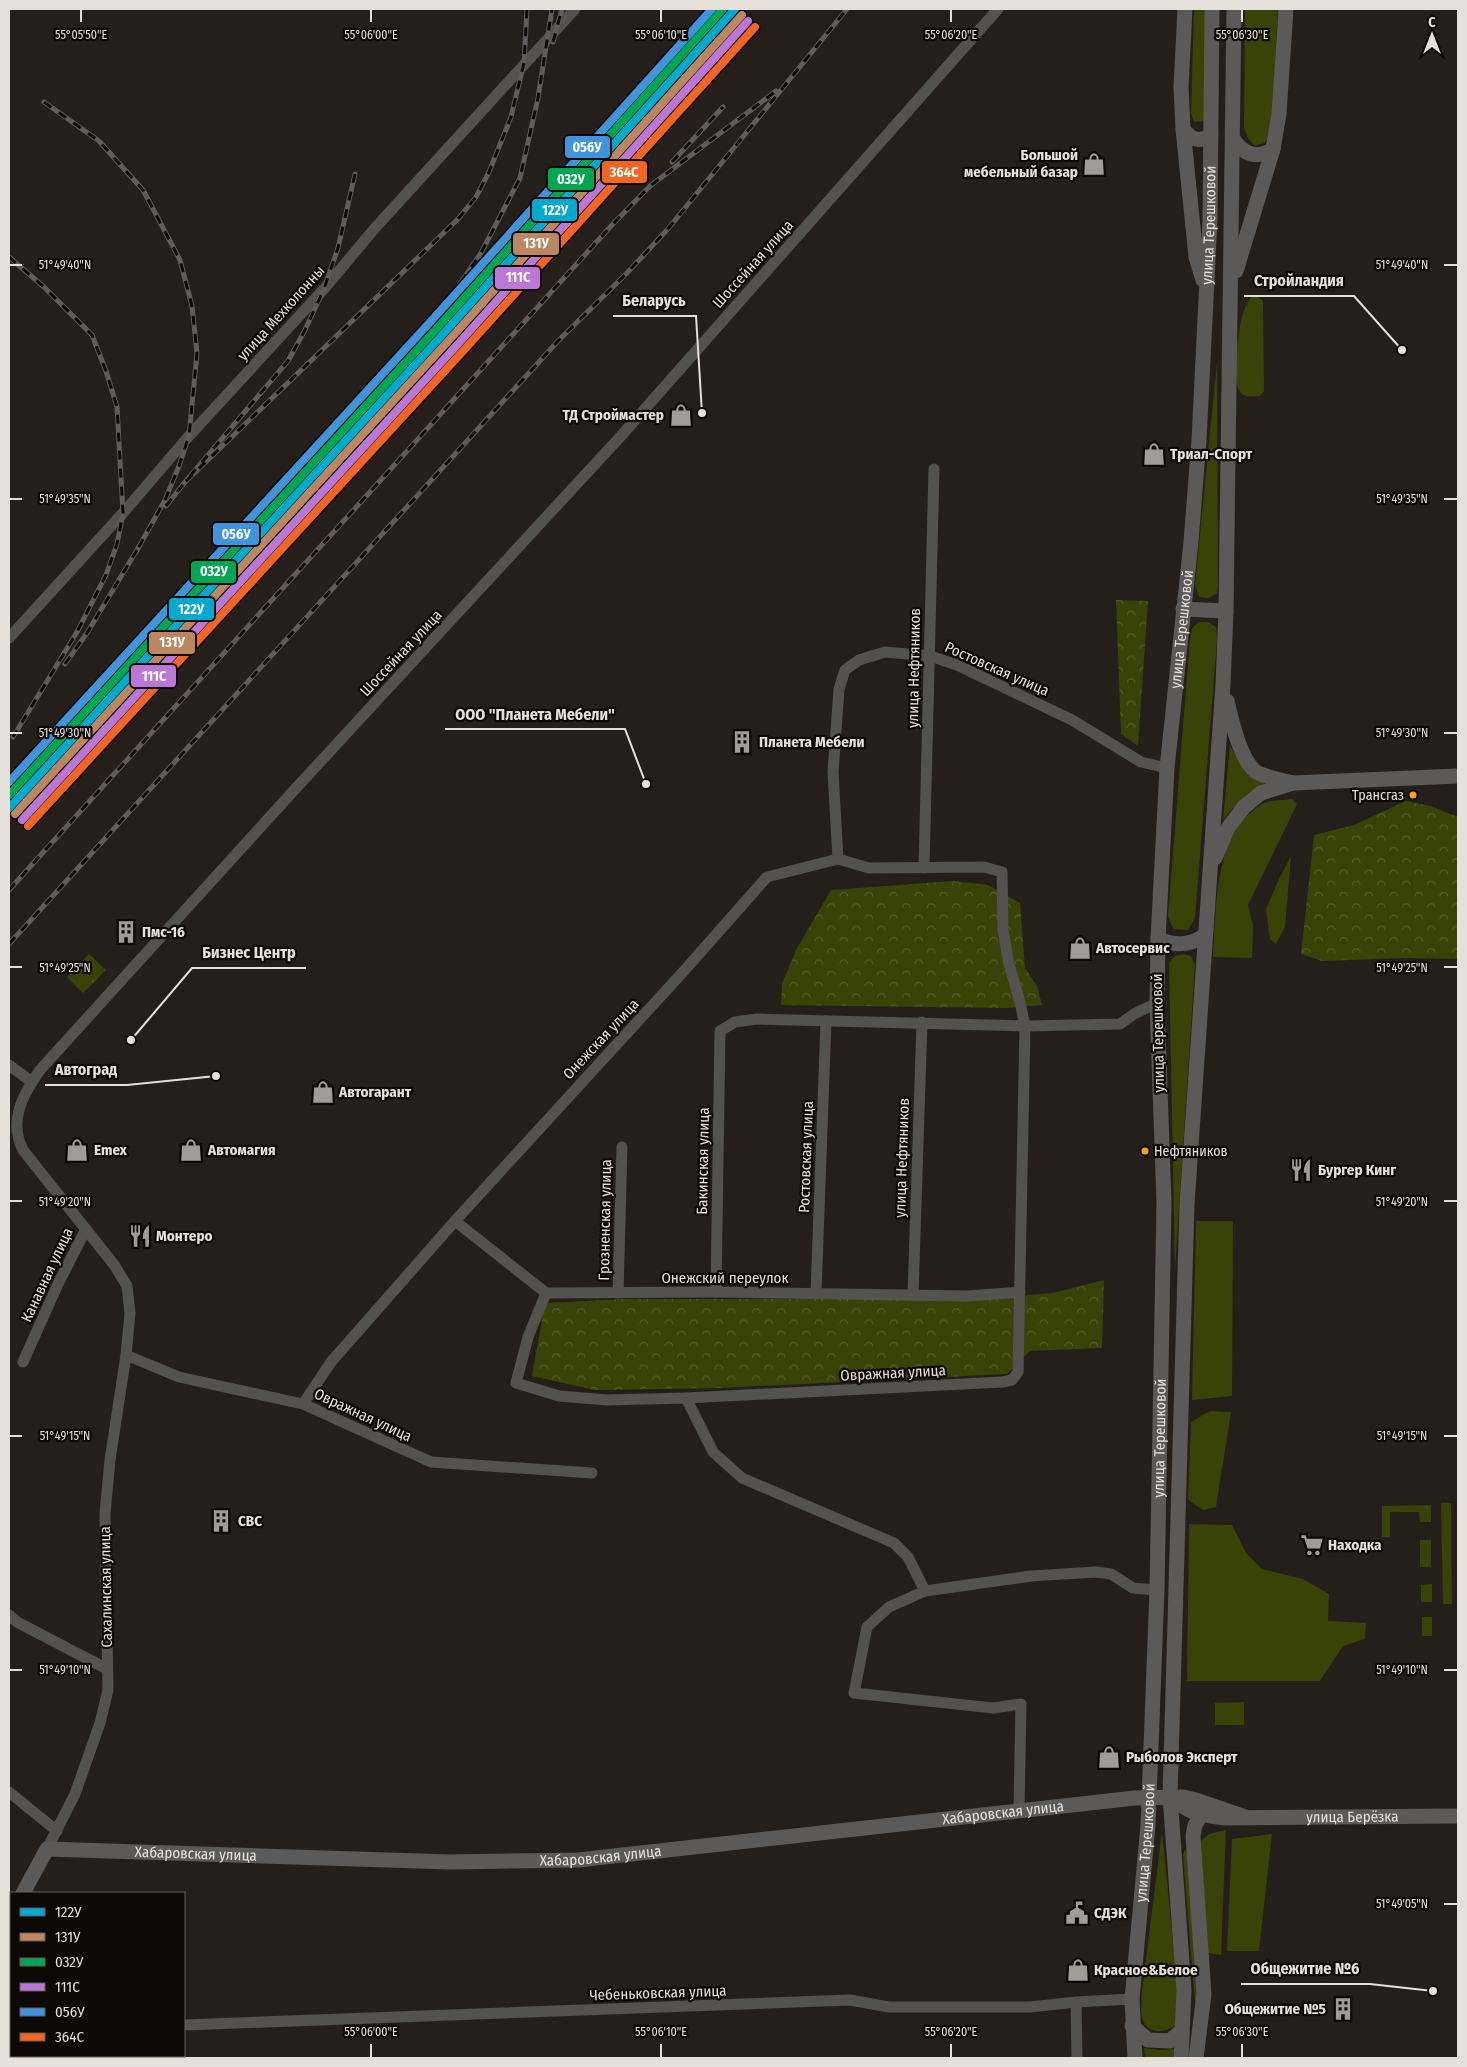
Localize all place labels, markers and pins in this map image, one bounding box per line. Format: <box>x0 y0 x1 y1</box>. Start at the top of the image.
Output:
place label: Большой мебельный базар <box>964 146 1078 181</box>
shop icon: Большой мебельный базар <box>1081 151 1107 177</box>
callout: Стройландия <box>1244 265 1354 296</box>
callout: Беларусь <box>613 285 696 316</box>
shop icon: ТД Строймастер <box>668 402 694 428</box>
place label: ТД Строймастер <box>563 406 664 424</box>
shop icon: Триал-Спорт <box>1141 441 1167 467</box>
place label: Триал-Спорт <box>1170 445 1253 463</box>
callout: ООО "Планета Мебели" <box>445 698 625 729</box>
building icon: Планета Мебели <box>729 729 755 755</box>
place label: Планета Мебели <box>759 733 864 751</box>
place label: Трансгаз <box>1352 787 1404 804</box>
marker: Трансгаз <box>1408 790 1418 800</box>
building icon: Пмс-16 <box>113 919 139 945</box>
place label: Пмс-16 <box>142 923 185 941</box>
shop icon: Автосервис <box>1067 935 1093 961</box>
callout: Бизнес Центр <box>192 937 306 968</box>
place label: Автосервис <box>1095 939 1170 957</box>
callout: Автоград <box>45 1054 127 1085</box>
shop icon: Автогарант <box>310 1079 336 1105</box>
place label: Автогарант <box>338 1083 412 1101</box>
shop icon: Emex <box>64 1137 90 1163</box>
shop icon: Автомагия <box>178 1137 204 1163</box>
place label: Emex <box>94 1141 128 1159</box>
place label: Автомагия <box>207 1141 276 1159</box>
place label: Нефтяников <box>1154 1143 1228 1160</box>
marker: Нефтяников <box>1140 1146 1150 1156</box>
restaurant icon: Бургер Кинг <box>1288 1157 1314 1183</box>
place label: Бургер Кинг <box>1318 1161 1396 1179</box>
restaurant icon: Монтеро <box>127 1223 153 1249</box>
place label: Монтеро <box>156 1227 213 1245</box>
building icon: СВС <box>208 1508 234 1534</box>
place label: СВС <box>238 1512 262 1530</box>
supermarket icon: Находка <box>1299 1532 1325 1558</box>
place label: Находка <box>1328 1536 1382 1554</box>
shop icon: Рыболов Эксперт <box>1096 1744 1122 1770</box>
place label: Рыболов Эксперт <box>1126 1748 1238 1766</box>
public building icon: СДЭК <box>1064 1900 1090 1926</box>
place label: СДЭК <box>1094 1904 1127 1922</box>
callout: Общежитие №6 <box>1241 1953 1370 1984</box>
shop icon: Красное&Белое <box>1065 1957 1091 1983</box>
place label: Красное&Белое <box>1094 1961 1198 1979</box>
building icon: Общежитие №5 <box>1330 1996 1356 2022</box>
place label: Общежитие №5 <box>1224 2000 1326 2018</box>

